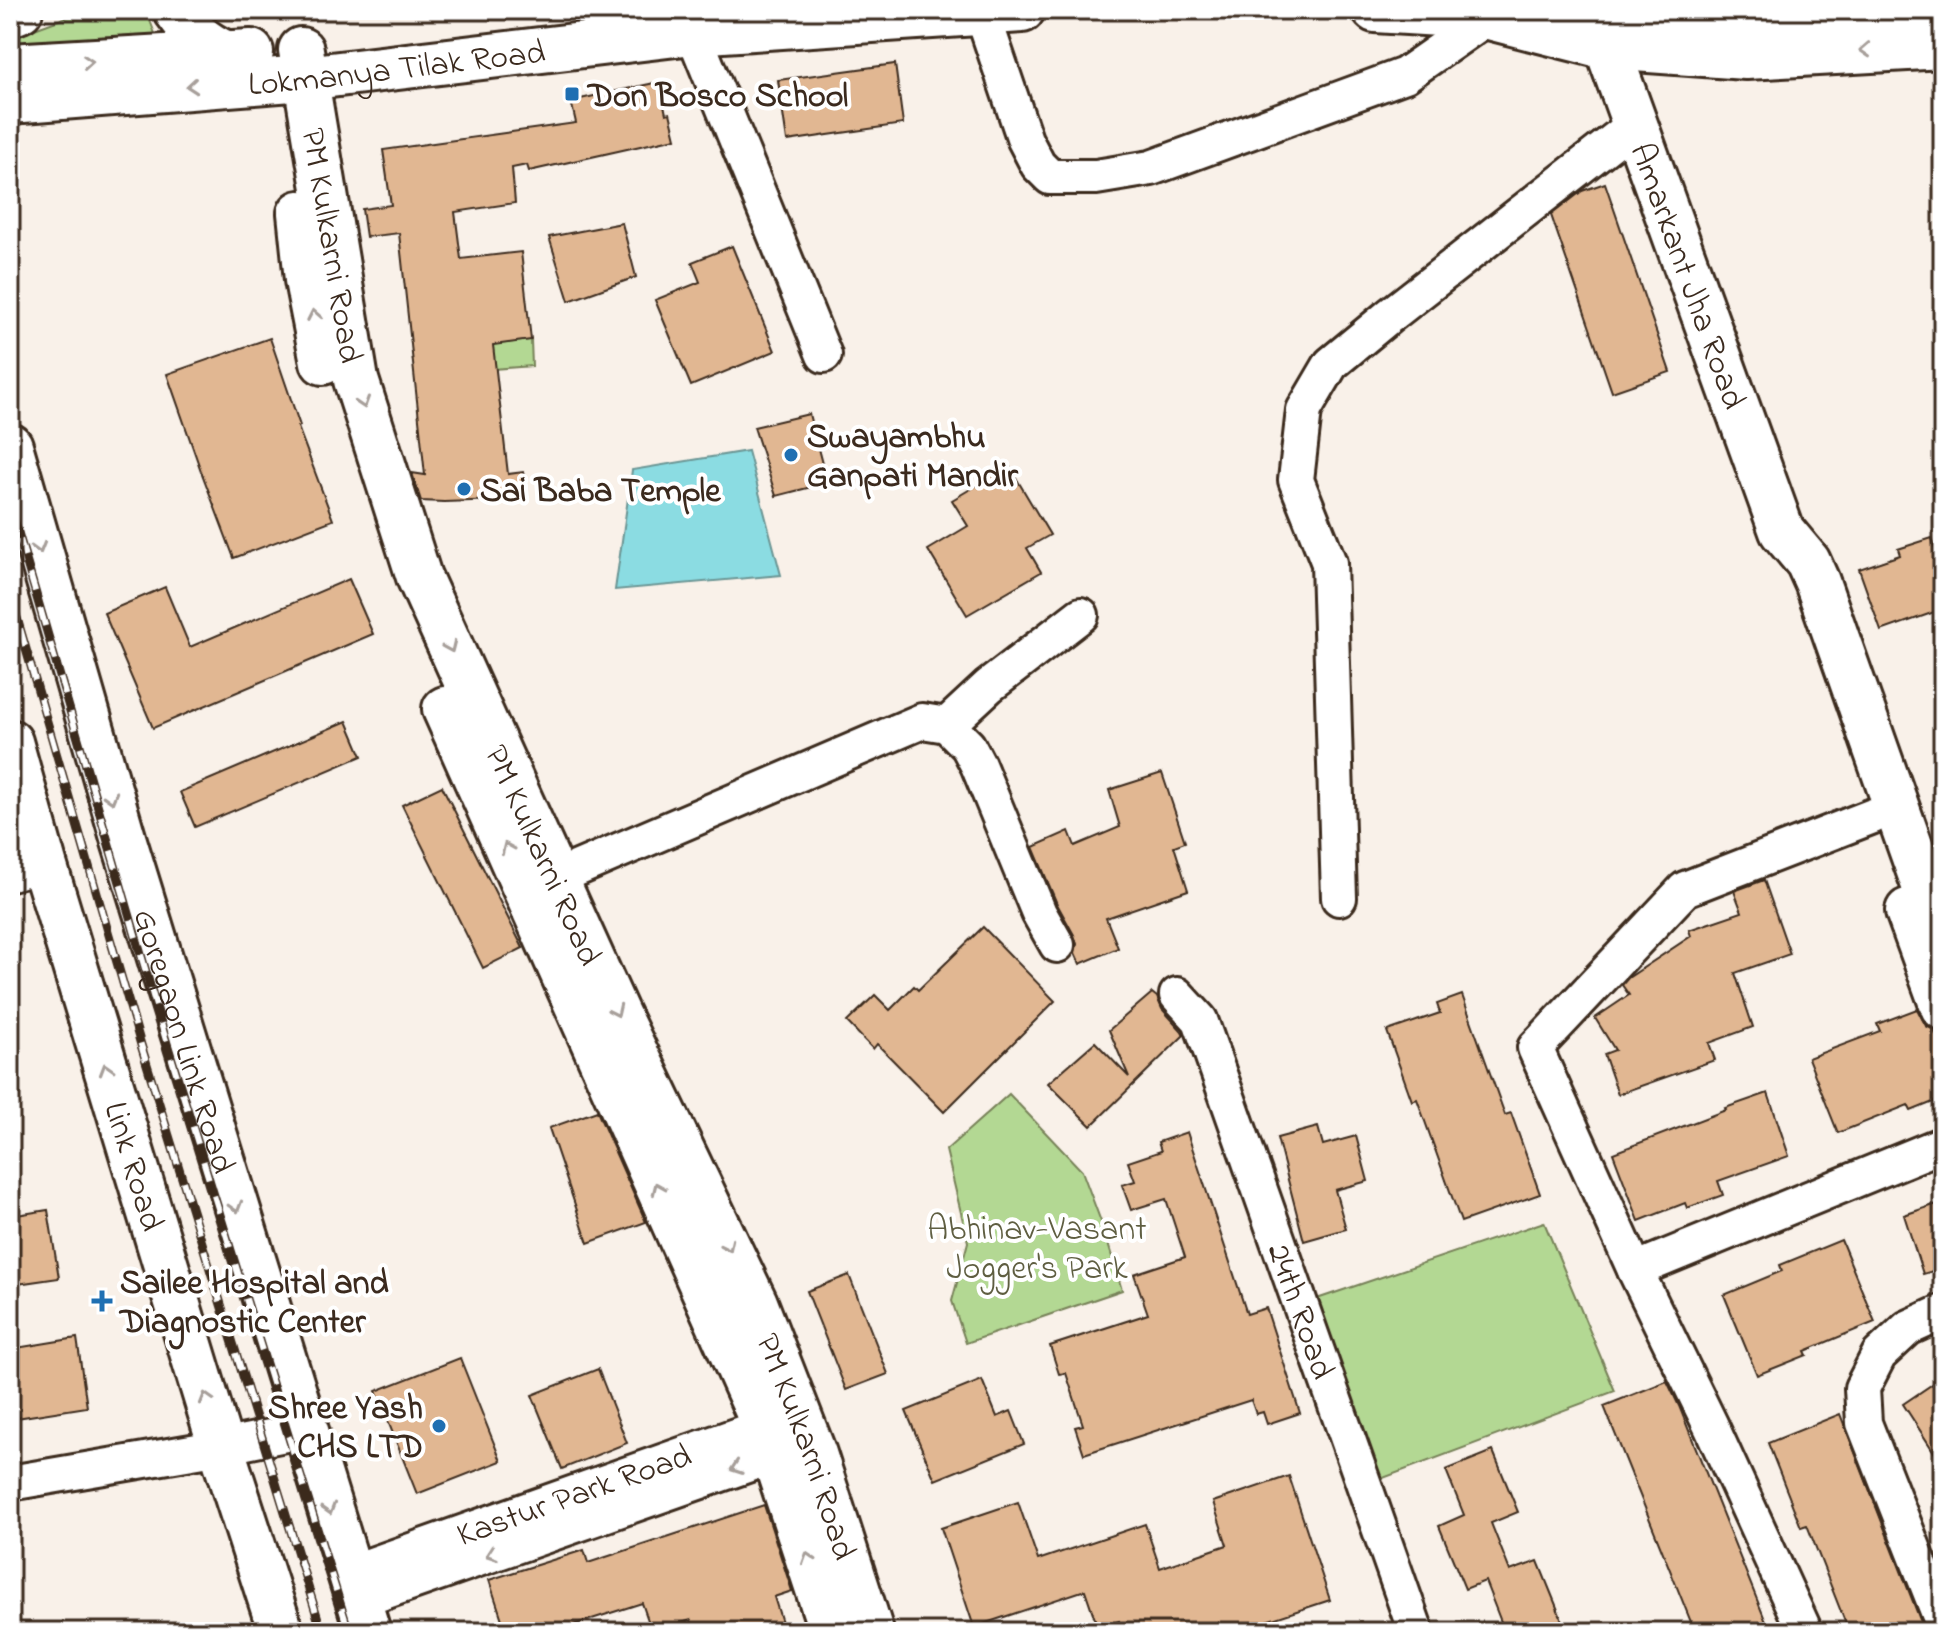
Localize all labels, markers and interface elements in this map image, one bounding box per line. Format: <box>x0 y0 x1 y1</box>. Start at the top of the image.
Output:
street label: Lokmanya Tilak Road <box>246 29 548 111</box>
one-way arrow <box>1858 42 1871 59</box>
one-way arrow <box>82 53 95 70</box>
place label: Don Bosco School <box>586 73 848 123</box>
one-way arrow <box>185 77 198 94</box>
marker: Don Bosco School <box>563 85 581 103</box>
street label: PM Kulkarni Road <box>285 125 374 367</box>
street label: Amarkant Jha Road <box>1615 137 1757 417</box>
one-way arrow <box>306 309 323 323</box>
one-way arrow <box>354 395 370 409</box>
place label: Swayambhu Ganpati Mandir <box>807 414 1019 503</box>
marker: Swayambhu Ganpati Mandir <box>782 446 800 464</box>
place label: Sai Baba Temple <box>480 468 721 518</box>
marker: Sai Baba Temple <box>455 480 473 498</box>
one-way arrow <box>30 541 46 554</box>
one-way arrow <box>441 639 457 653</box>
street label: PM Kulkarni Road <box>469 738 613 975</box>
one-way arrow <box>102 790 119 804</box>
one-way arrow <box>501 841 517 856</box>
street label: Goregaon Link Road <box>125 903 245 1177</box>
one-way arrow <box>606 1003 622 1018</box>
one-way arrow <box>99 1062 115 1076</box>
street label: Link Road <box>96 1096 174 1234</box>
one-way arrow <box>652 1181 668 1196</box>
one-way arrow <box>227 1200 243 1214</box>
park label: Abhinav-Vasant Jogger's Park <box>927 1206 1147 1295</box>
street label: 24th Road <box>1252 1237 1346 1387</box>
one-way arrow <box>718 1238 734 1253</box>
place label: Sailee Hospital and Diagnostic Center <box>118 1260 389 1350</box>
marker: Sailee Hospital and Diagnostic Center <box>91 1290 113 1312</box>
street label: PM Kulkarni Road <box>740 1327 867 1567</box>
place label: Shree Yash CHS LTD <box>268 1385 423 1474</box>
one-way arrow <box>199 1391 215 1405</box>
marker: Shree Yash CHS LTD <box>430 1417 448 1435</box>
street label: Kastur Park Road <box>450 1433 699 1562</box>
one-way arrow <box>730 1459 744 1475</box>
one-way arrow <box>320 1502 336 1516</box>
one-way arrow <box>484 1545 498 1561</box>
one-way arrow <box>801 1552 817 1566</box>

